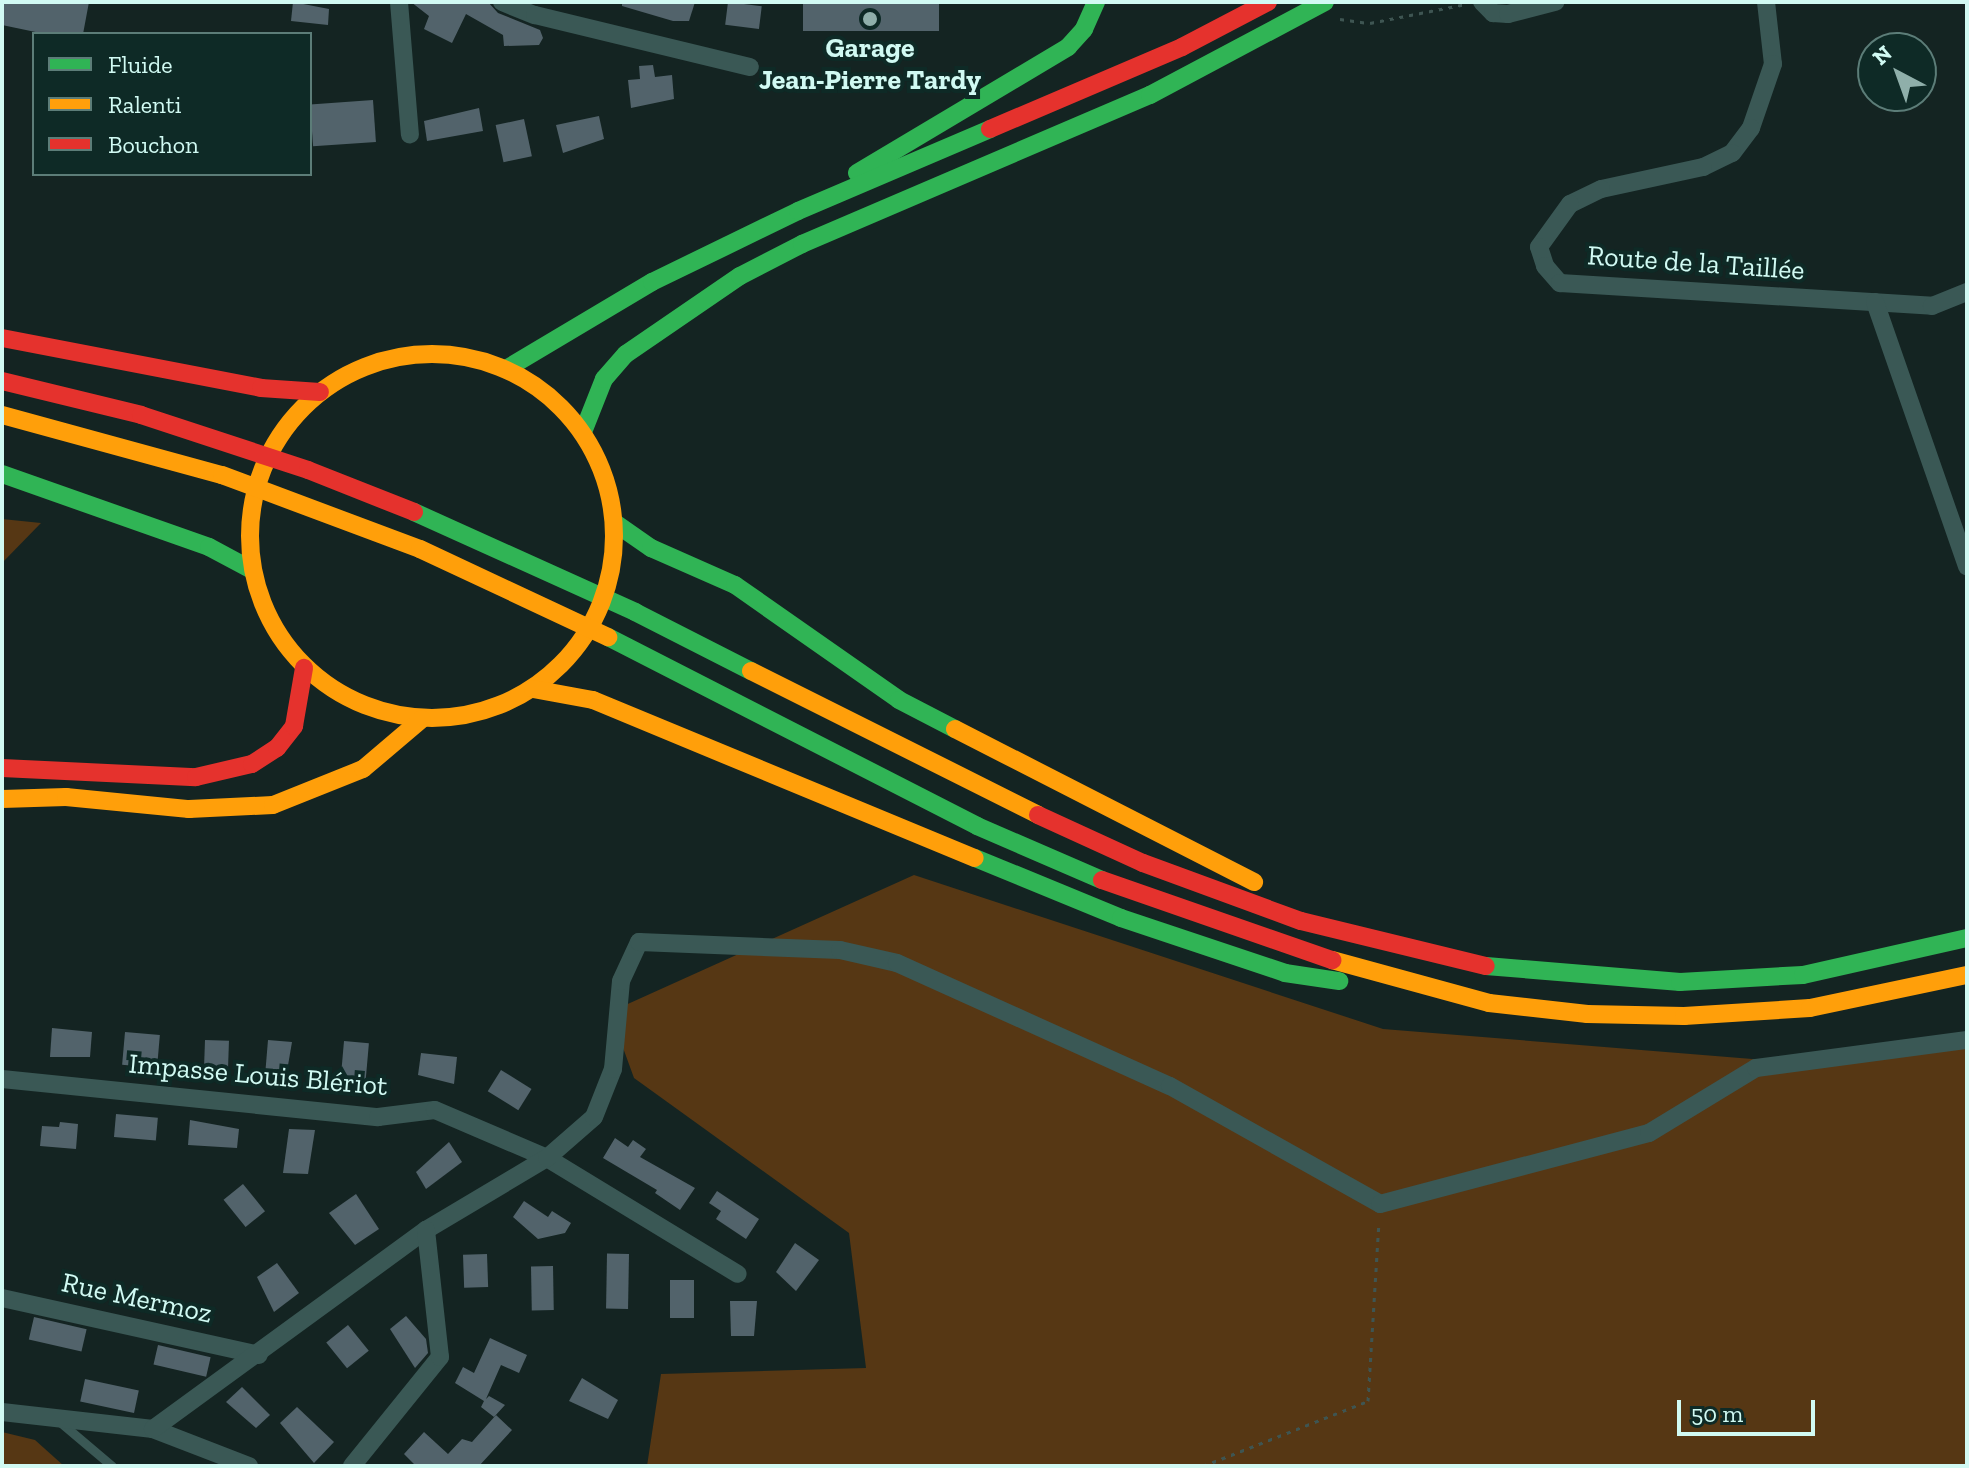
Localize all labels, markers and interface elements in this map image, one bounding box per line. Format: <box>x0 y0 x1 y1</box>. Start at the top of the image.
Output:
marker: Garage Jean-Pierre Tardy <box>861 10 879 28</box>
place label: Garage Jean-Pierre Tardy <box>759 31 981 97</box>
legend <box>32 32 312 176</box>
north arrow <box>1857 32 1937 112</box>
text: N <box>1867 39 1897 71</box>
text: Fluide <box>108 50 172 79</box>
text: Ralenti <box>108 90 181 119</box>
text: Bouchon <box>108 130 199 159</box>
street label: Route de la Taillée <box>1586 239 1806 287</box>
street label: Impasse Louis Blériot <box>127 1047 389 1103</box>
street label: Rue Mermoz <box>59 1266 215 1330</box>
scale bar <box>1681 1384 1819 1434</box>
text: 50 m <box>1691 1399 1743 1428</box>

